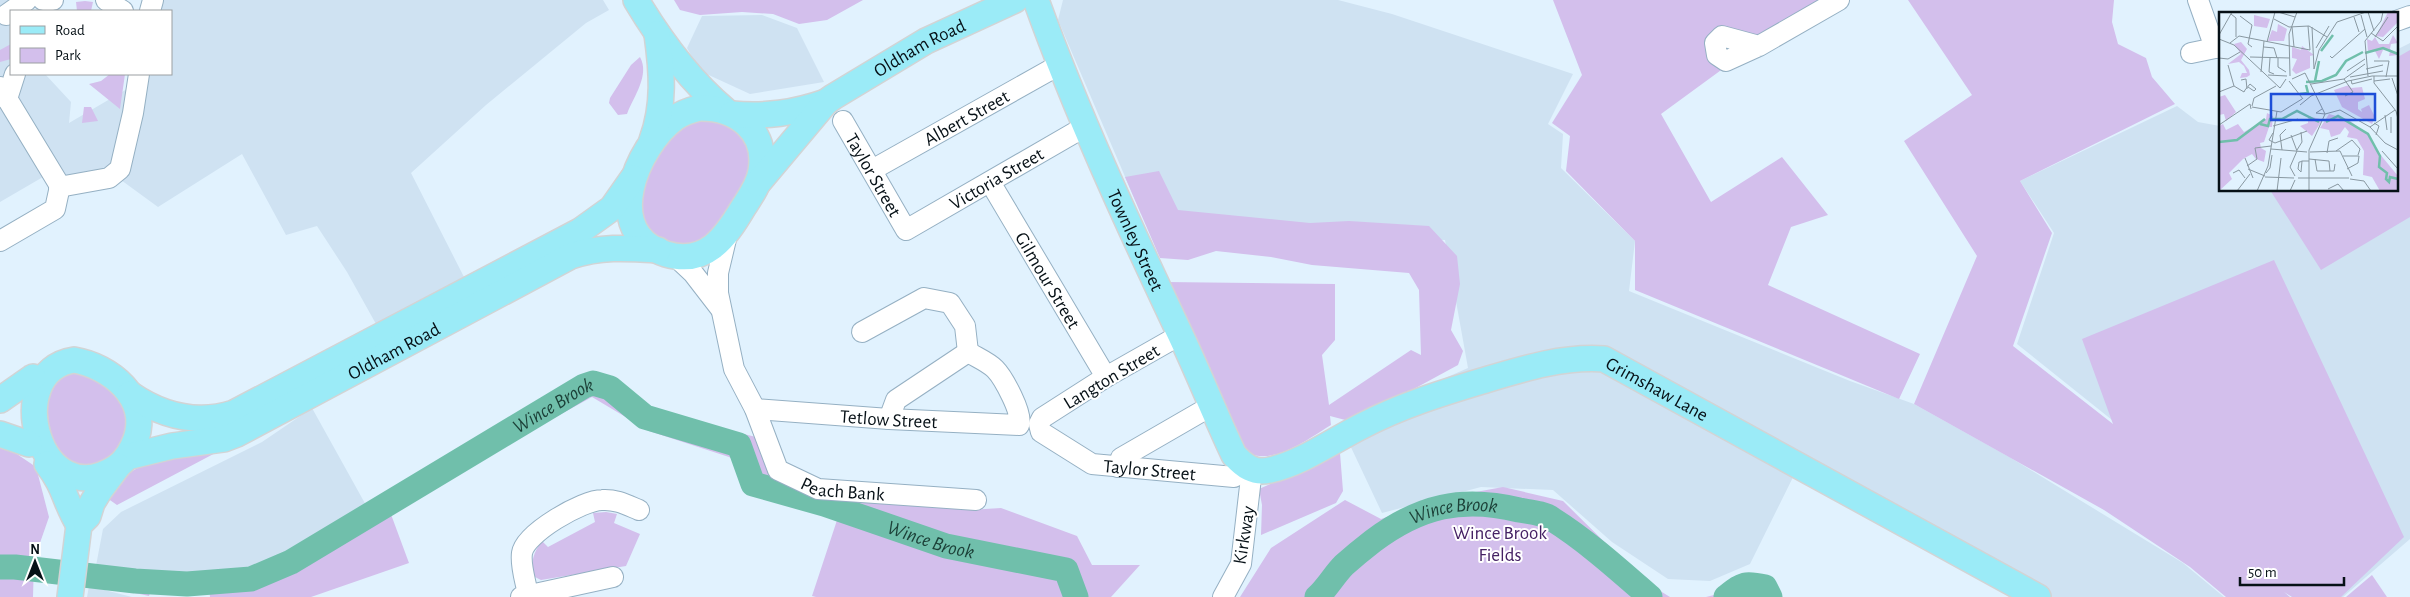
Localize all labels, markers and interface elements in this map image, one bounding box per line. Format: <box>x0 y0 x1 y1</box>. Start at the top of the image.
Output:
legend <box>10 10 172 75</box>
inset map <box>2219 12 2398 191</box>
street label: Oldham Road <box>871 16 969 81</box>
text: Road <box>55 23 85 38</box>
text: Park <box>55 48 81 63</box>
street label: Albert Street <box>921 87 1013 150</box>
street label: Taylor Street <box>841 131 904 220</box>
street label: Victoria Street <box>947 145 1047 214</box>
street label: Townley Street <box>1103 187 1166 294</box>
street label: Gilmour Street <box>1011 229 1083 332</box>
street label: Oldham Road <box>345 320 443 384</box>
street label: Langton Street <box>1061 341 1163 413</box>
street label: Grimshaw Lane <box>1602 354 1711 425</box>
water label: Wince Brook <box>510 375 596 437</box>
street label: Tetlow Street <box>839 407 938 432</box>
street label: Taylor Street <box>1102 457 1196 484</box>
street label: Peach Bank <box>797 474 885 505</box>
water label: Wince Brook <box>1406 495 1499 528</box>
street label: Kirkway <box>1230 505 1258 566</box>
water label: Wince Brook <box>884 517 976 562</box>
park label: Wince Brook Fields <box>1453 524 1547 565</box>
north arrow <box>10 537 60 587</box>
text: N <box>30 543 40 557</box>
scale bar <box>2240 554 2344 586</box>
text: 50 m <box>2248 565 2277 580</box>

